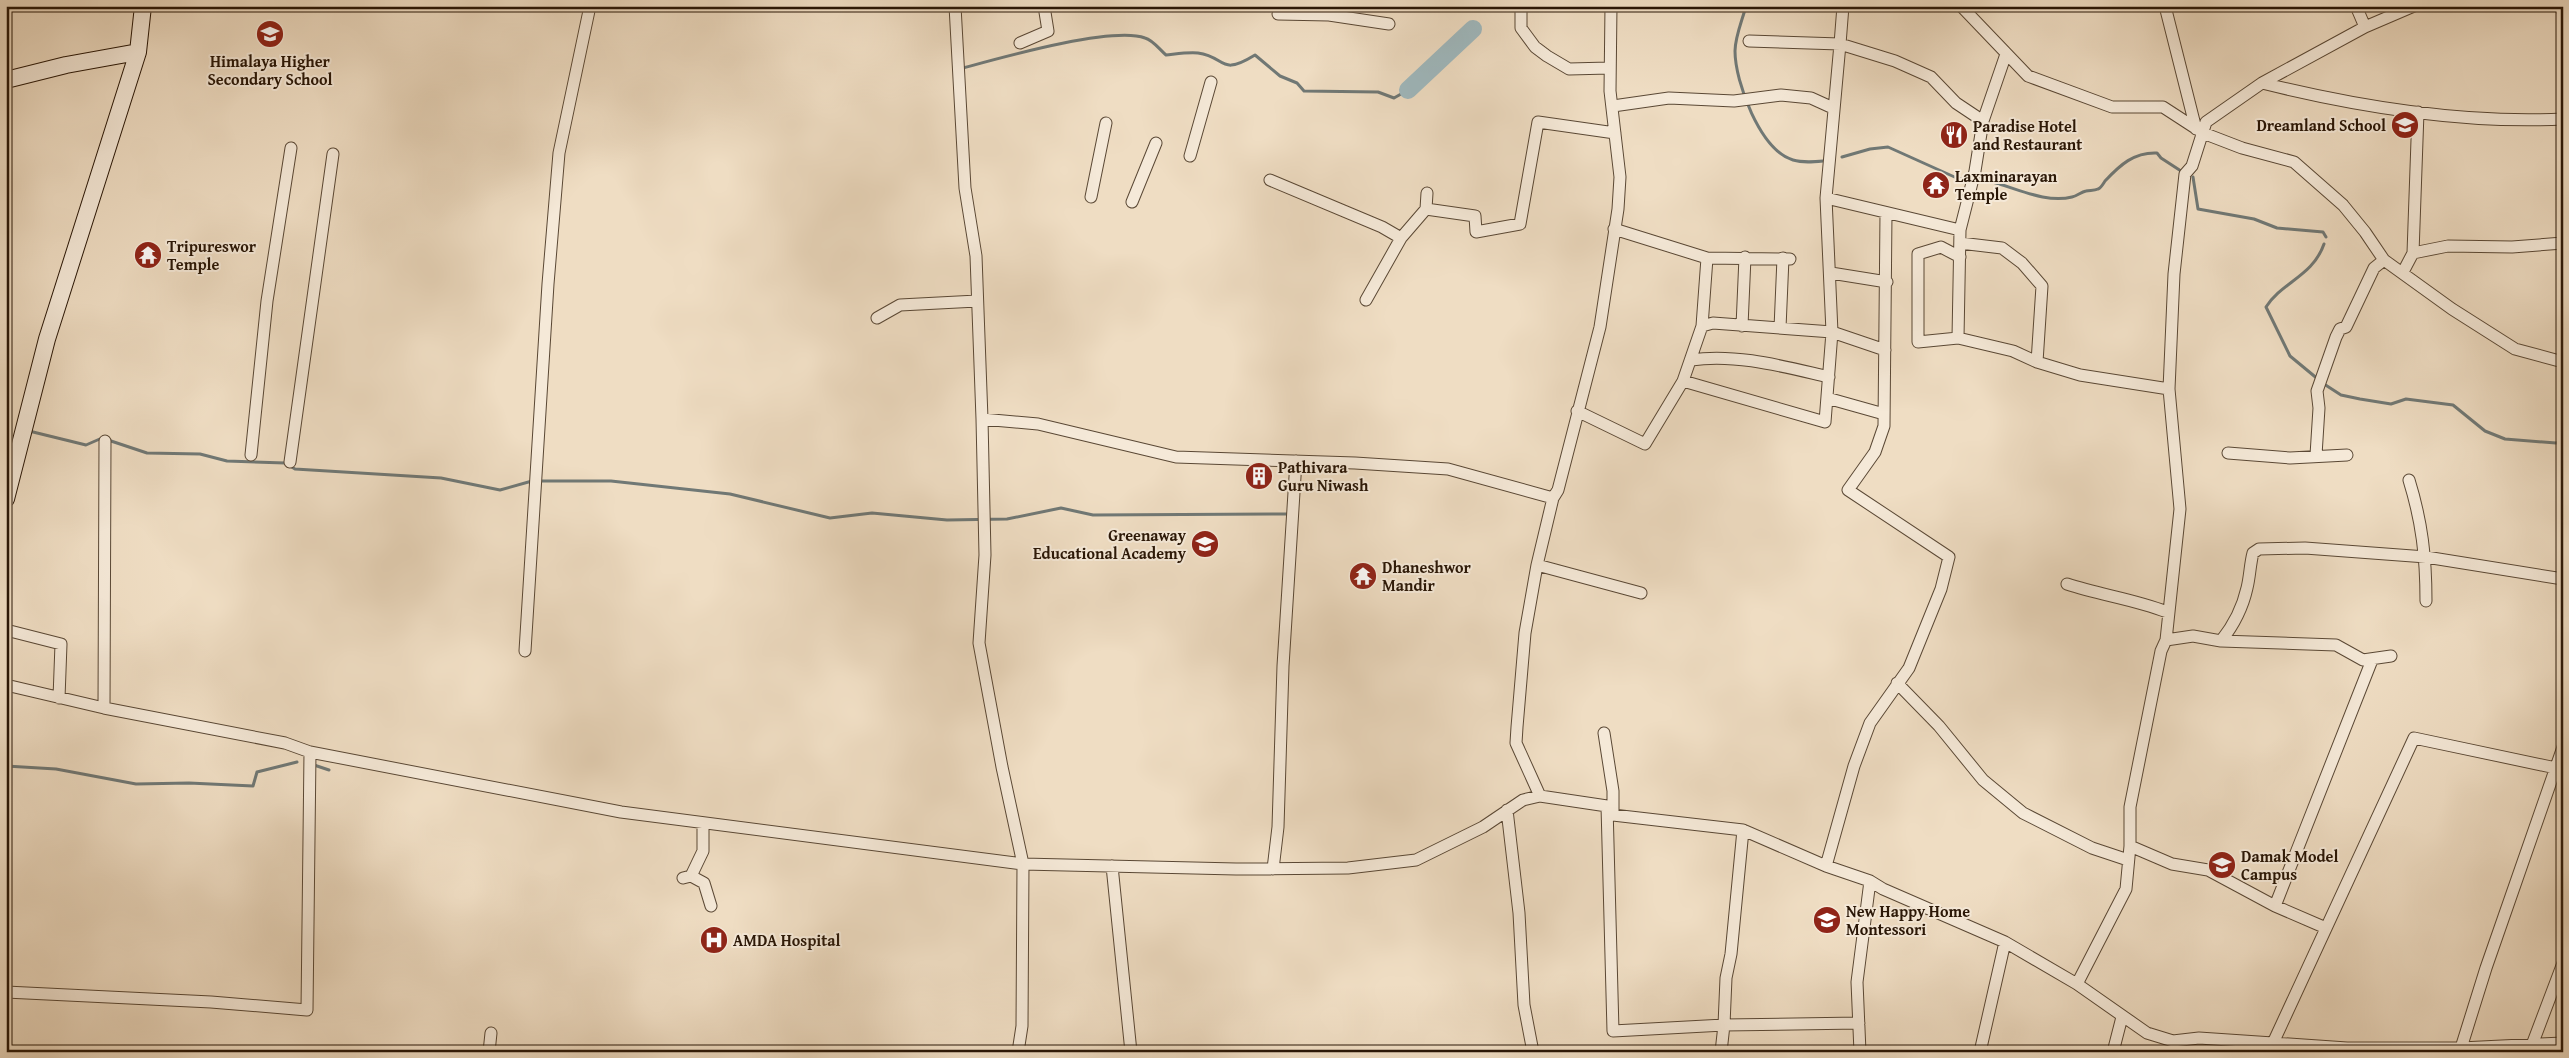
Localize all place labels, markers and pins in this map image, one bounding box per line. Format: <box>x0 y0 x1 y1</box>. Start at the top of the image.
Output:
school or university icon: Himalaya Higher Secondary School <box>255 19 285 49</box>
place label: Himalaya Higher Secondary School <box>207 49 333 91</box>
school or university icon: Dreamland School <box>2390 110 2420 140</box>
place label: Dreamland School <box>2256 113 2386 137</box>
place label: Paradise Hotel and Restaurant <box>1973 114 2082 156</box>
restaurant icon: Paradise Hotel and Restaurant <box>1939 120 1969 150</box>
place label: Laxminarayan Temple <box>1955 164 2058 206</box>
temple icon: Laxminarayan Temple <box>1921 170 1951 200</box>
place label: Tripureswor Temple <box>167 234 257 276</box>
temple icon: Tripureswor Temple <box>133 240 163 270</box>
place label: Pathivara Guru Niwash <box>1278 455 1369 497</box>
building icon: Pathivara Guru Niwash <box>1244 461 1274 491</box>
place label: Greenaway Educational Academy <box>1033 523 1187 565</box>
school or university icon: Greenaway Educational Academy <box>1190 529 1220 559</box>
place label: Dhaneshwor Mandir <box>1382 555 1472 597</box>
temple icon: Dhaneshwor Mandir <box>1348 561 1378 591</box>
place label: Damak Model Campus <box>2241 844 2338 886</box>
school or university icon: Damak Model Campus <box>2207 850 2237 880</box>
place label: New Happy Home Montessori <box>1846 899 1970 941</box>
school or university icon: New Happy Home Montessori <box>1812 905 1842 935</box>
hospital icon: AMDA Hospital <box>699 925 729 955</box>
place label: AMDA Hospital <box>733 928 840 952</box>

